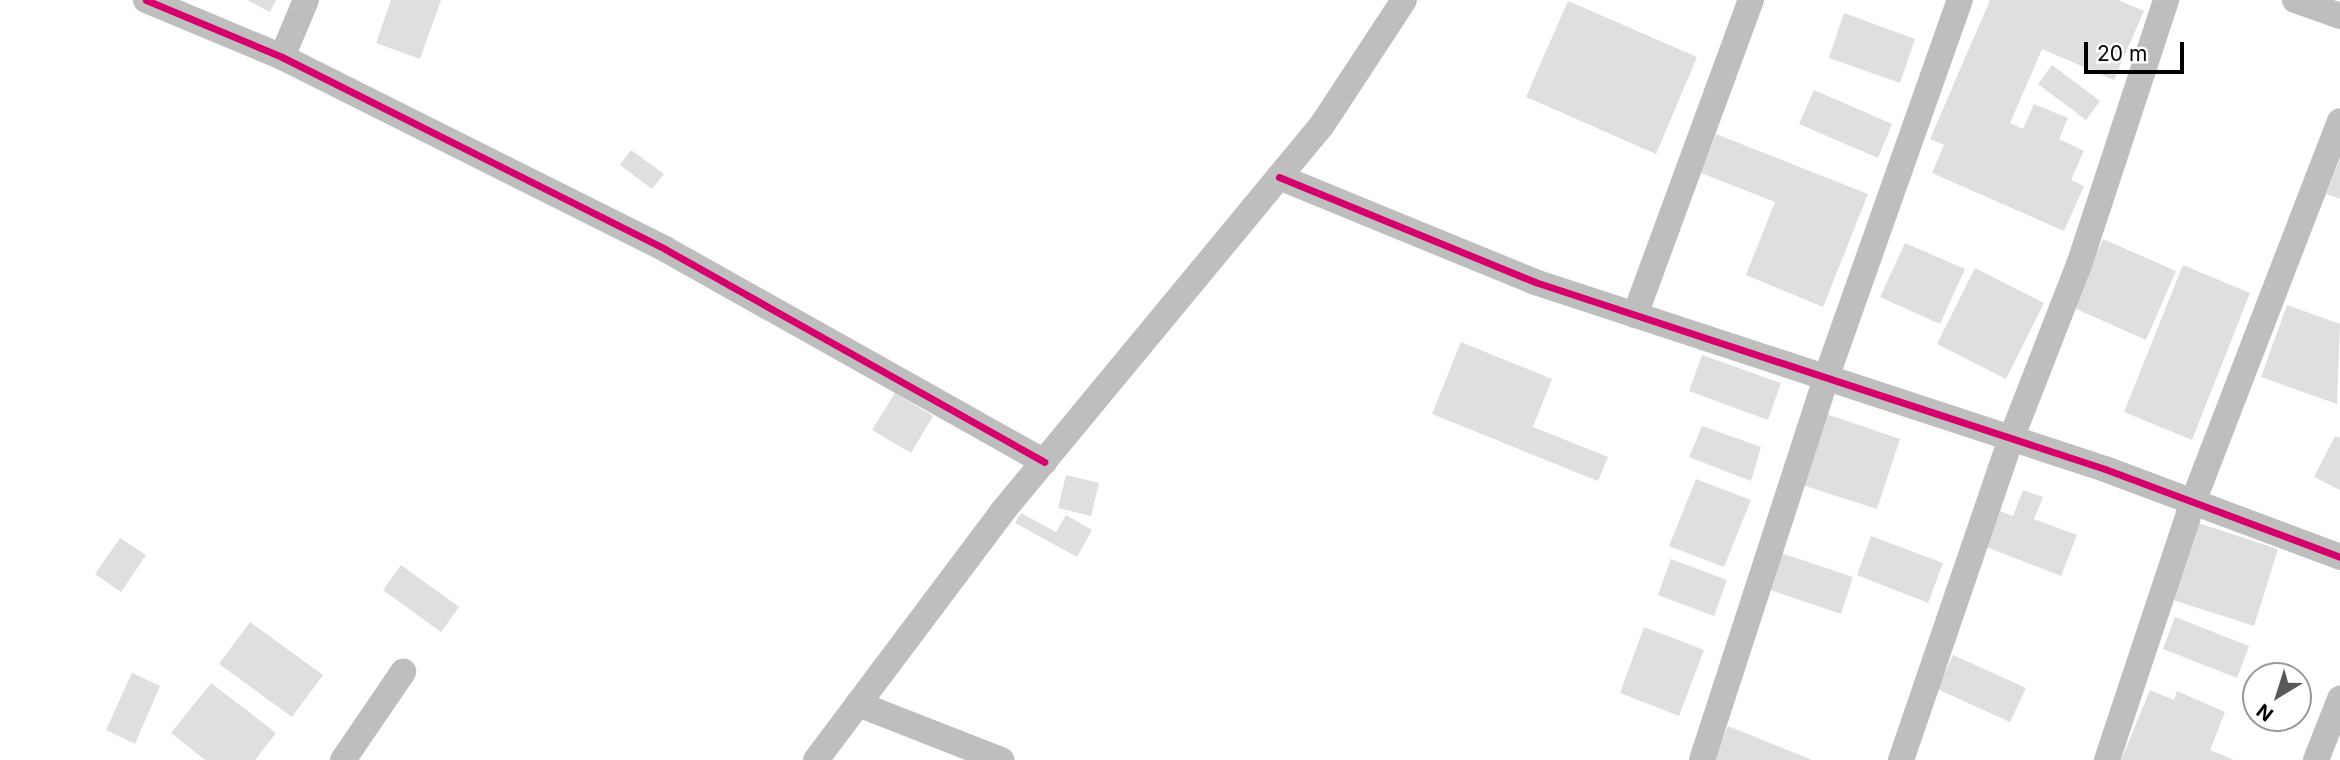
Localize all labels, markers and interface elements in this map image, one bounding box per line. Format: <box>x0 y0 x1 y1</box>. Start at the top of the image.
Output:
scale bar <box>2088 28 2188 72</box>
text: 20 m <box>2097 41 2147 66</box>
north arrow <box>2242 662 2312 732</box>
text: N <box>2252 699 2278 726</box>

